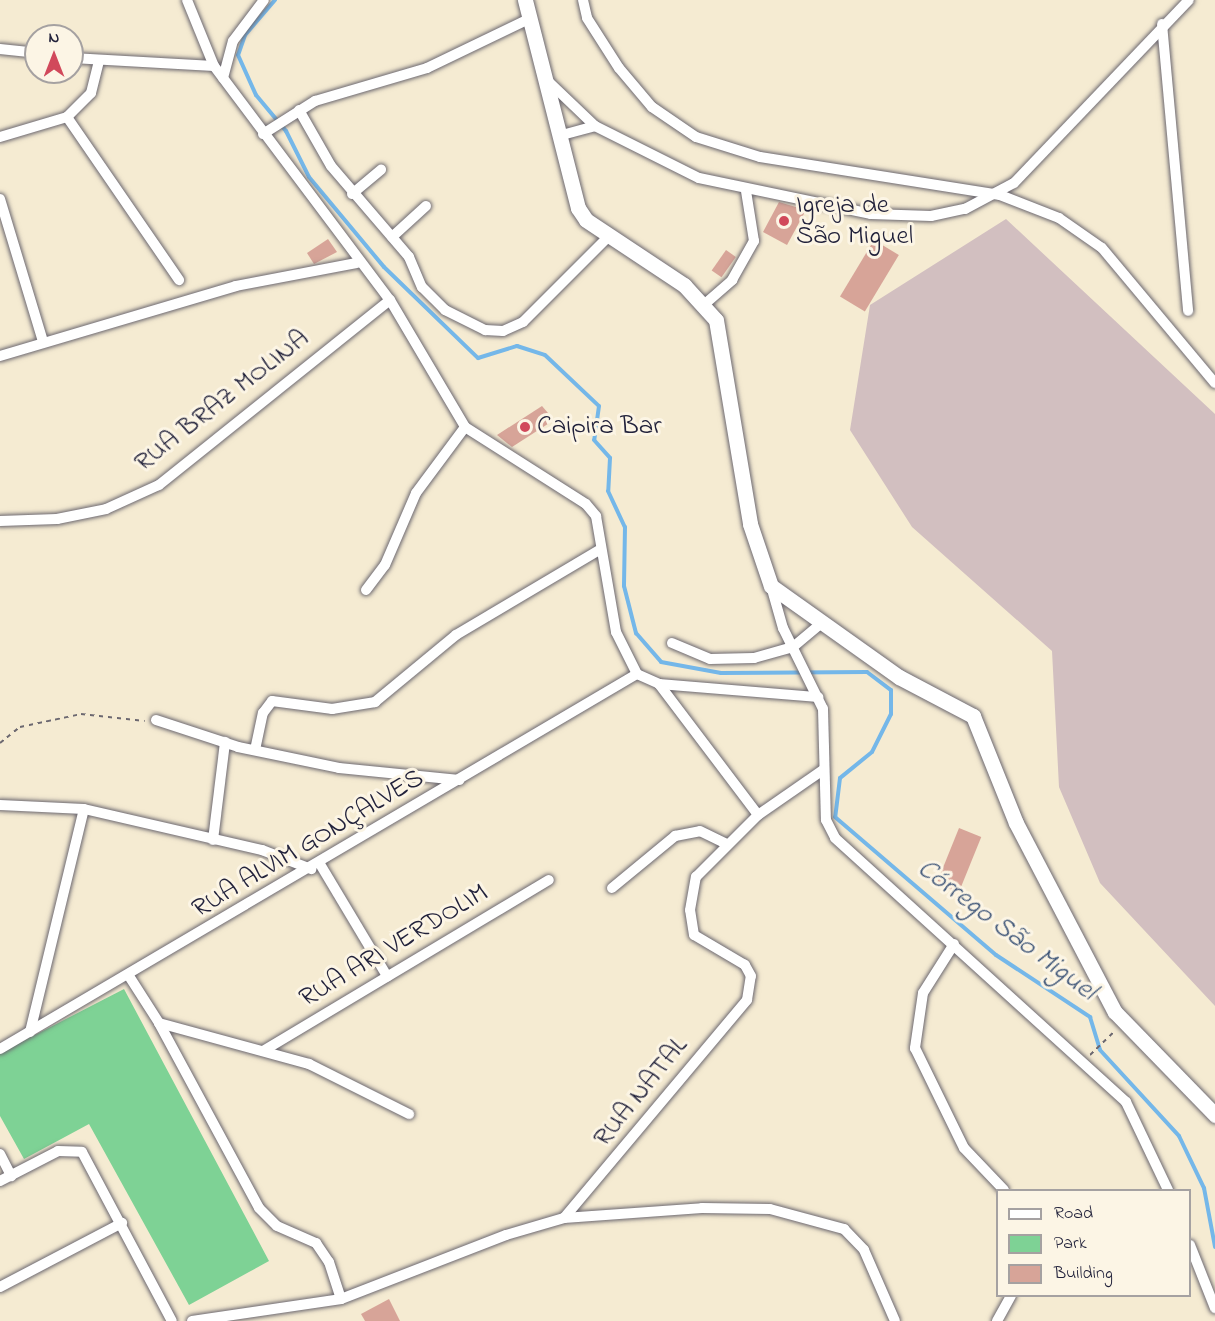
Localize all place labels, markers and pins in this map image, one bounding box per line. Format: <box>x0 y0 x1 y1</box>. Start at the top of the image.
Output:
place label: Igreja de São Miguel <box>796 189 913 252</box>
marker: Igreja de São Miguel <box>777 214 791 228</box>
place label: Caipira Bar <box>537 411 662 443</box>
marker: Caipira Bar <box>518 420 532 434</box>

